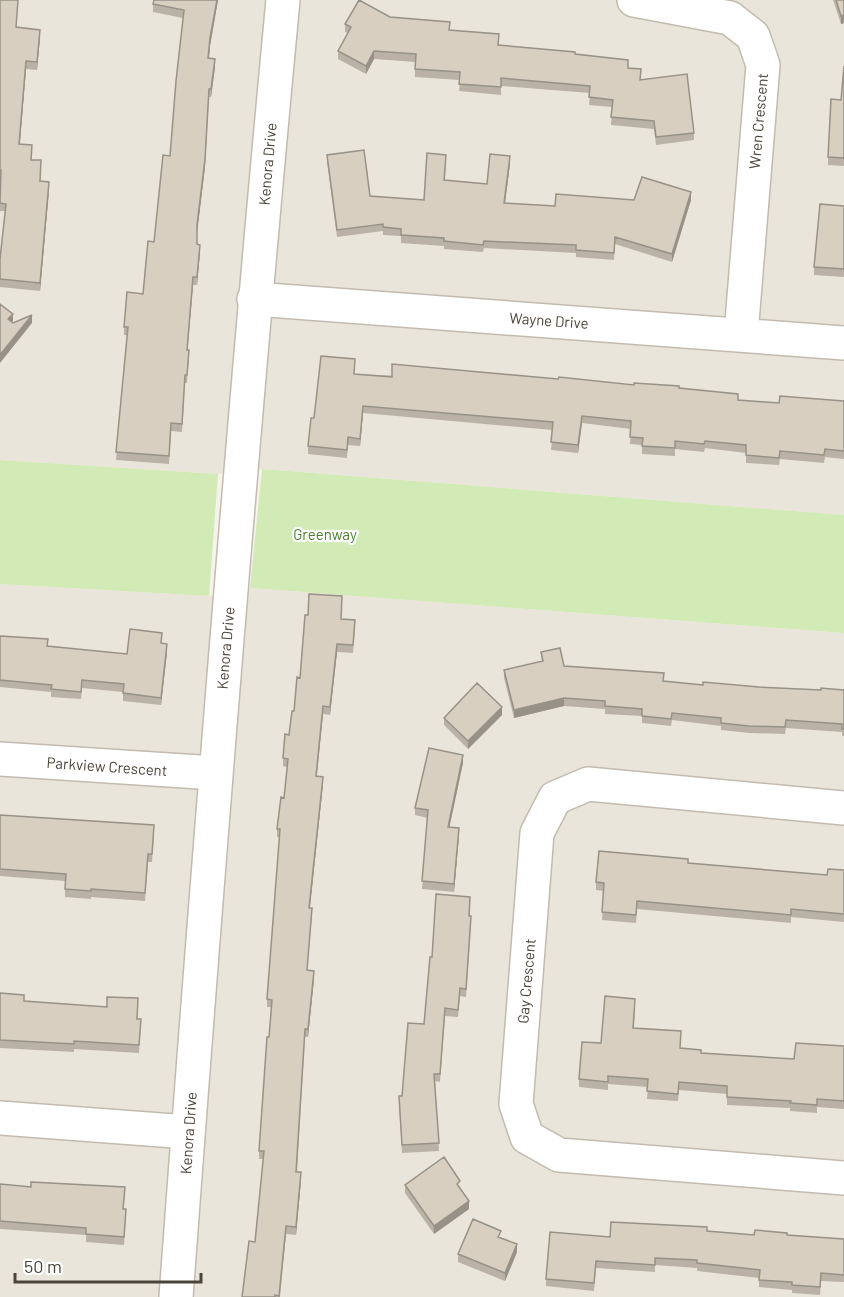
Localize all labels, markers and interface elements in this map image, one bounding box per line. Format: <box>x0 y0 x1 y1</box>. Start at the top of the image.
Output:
street label: Wren Crescent <box>745 72 771 170</box>
street label: Kenora Drive <box>254 122 280 206</box>
street label: Wayne Drive <box>509 308 589 332</box>
park label: Greenway <box>293 525 357 543</box>
street label: Kenora Drive <box>212 606 238 690</box>
street label: Parkview Crescent <box>46 753 168 779</box>
street label: Gay Crescent <box>513 938 539 1024</box>
street label: Kenora Drive <box>176 1091 200 1175</box>
scale bar <box>15 1246 201 1284</box>
text: 50 m <box>24 1255 62 1277</box>

